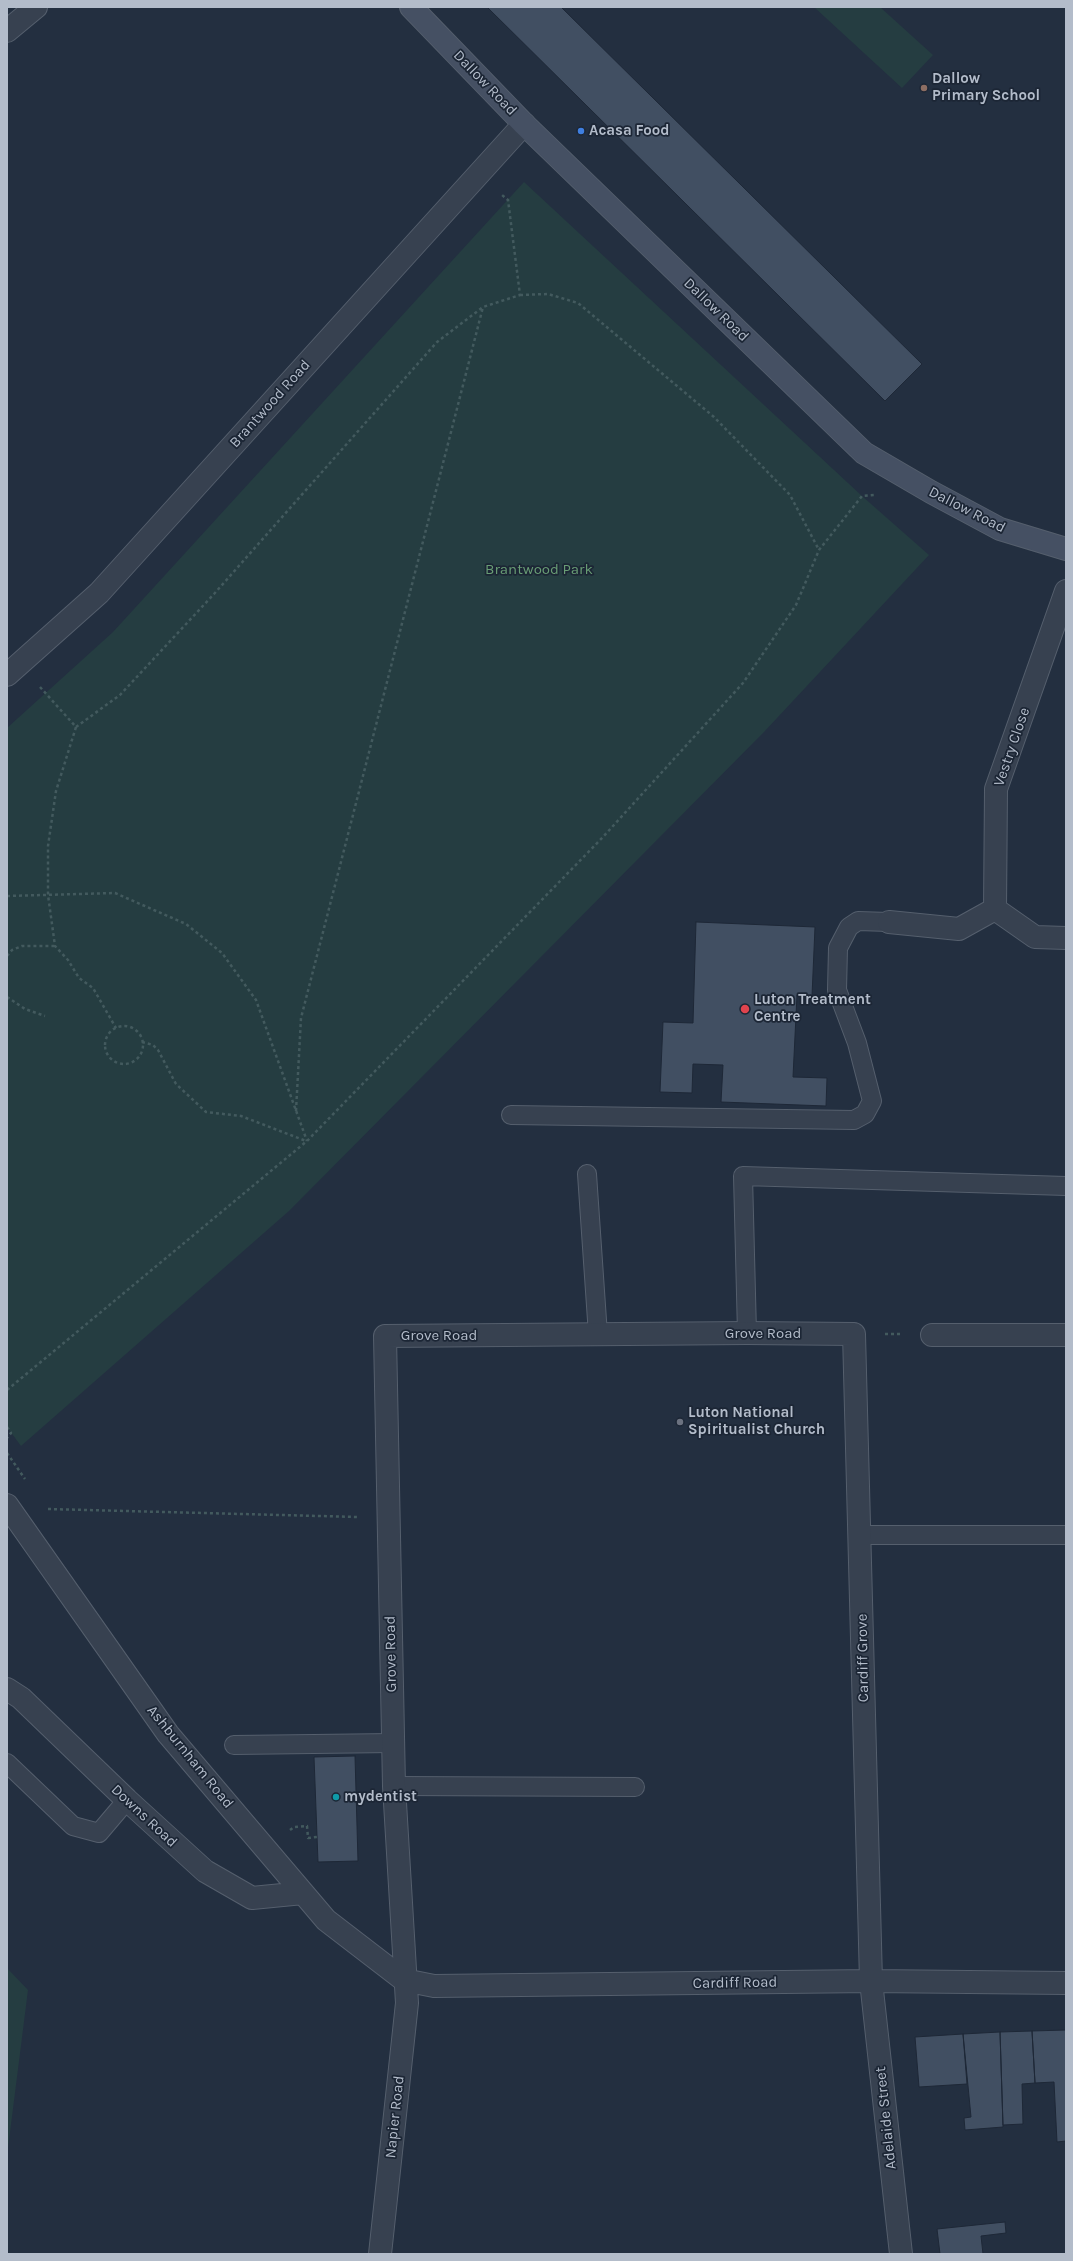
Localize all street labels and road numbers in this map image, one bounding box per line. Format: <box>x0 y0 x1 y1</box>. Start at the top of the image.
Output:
street label: Dallow Road <box>449 47 521 119</box>
street label: Dallow Road <box>680 274 752 346</box>
street label: Brantwood Road <box>226 356 314 452</box>
street label: Dallow Road <box>926 483 1008 537</box>
street label: Vestry Close <box>990 705 1034 789</box>
street label: Grove Road <box>725 1325 801 1343</box>
street label: Grove Road <box>401 1327 477 1345</box>
street label: Cardiff Grove <box>853 1614 873 1702</box>
street label: Grove Road <box>381 1616 401 1692</box>
street label: Ashburnham Road <box>143 1702 237 1812</box>
street label: Downs Road <box>107 1781 181 1851</box>
street label: Cardiff Road <box>693 1973 777 1993</box>
street label: Adelaide Street <box>872 2066 900 2170</box>
street label: Napier Road <box>382 2075 408 2159</box>

